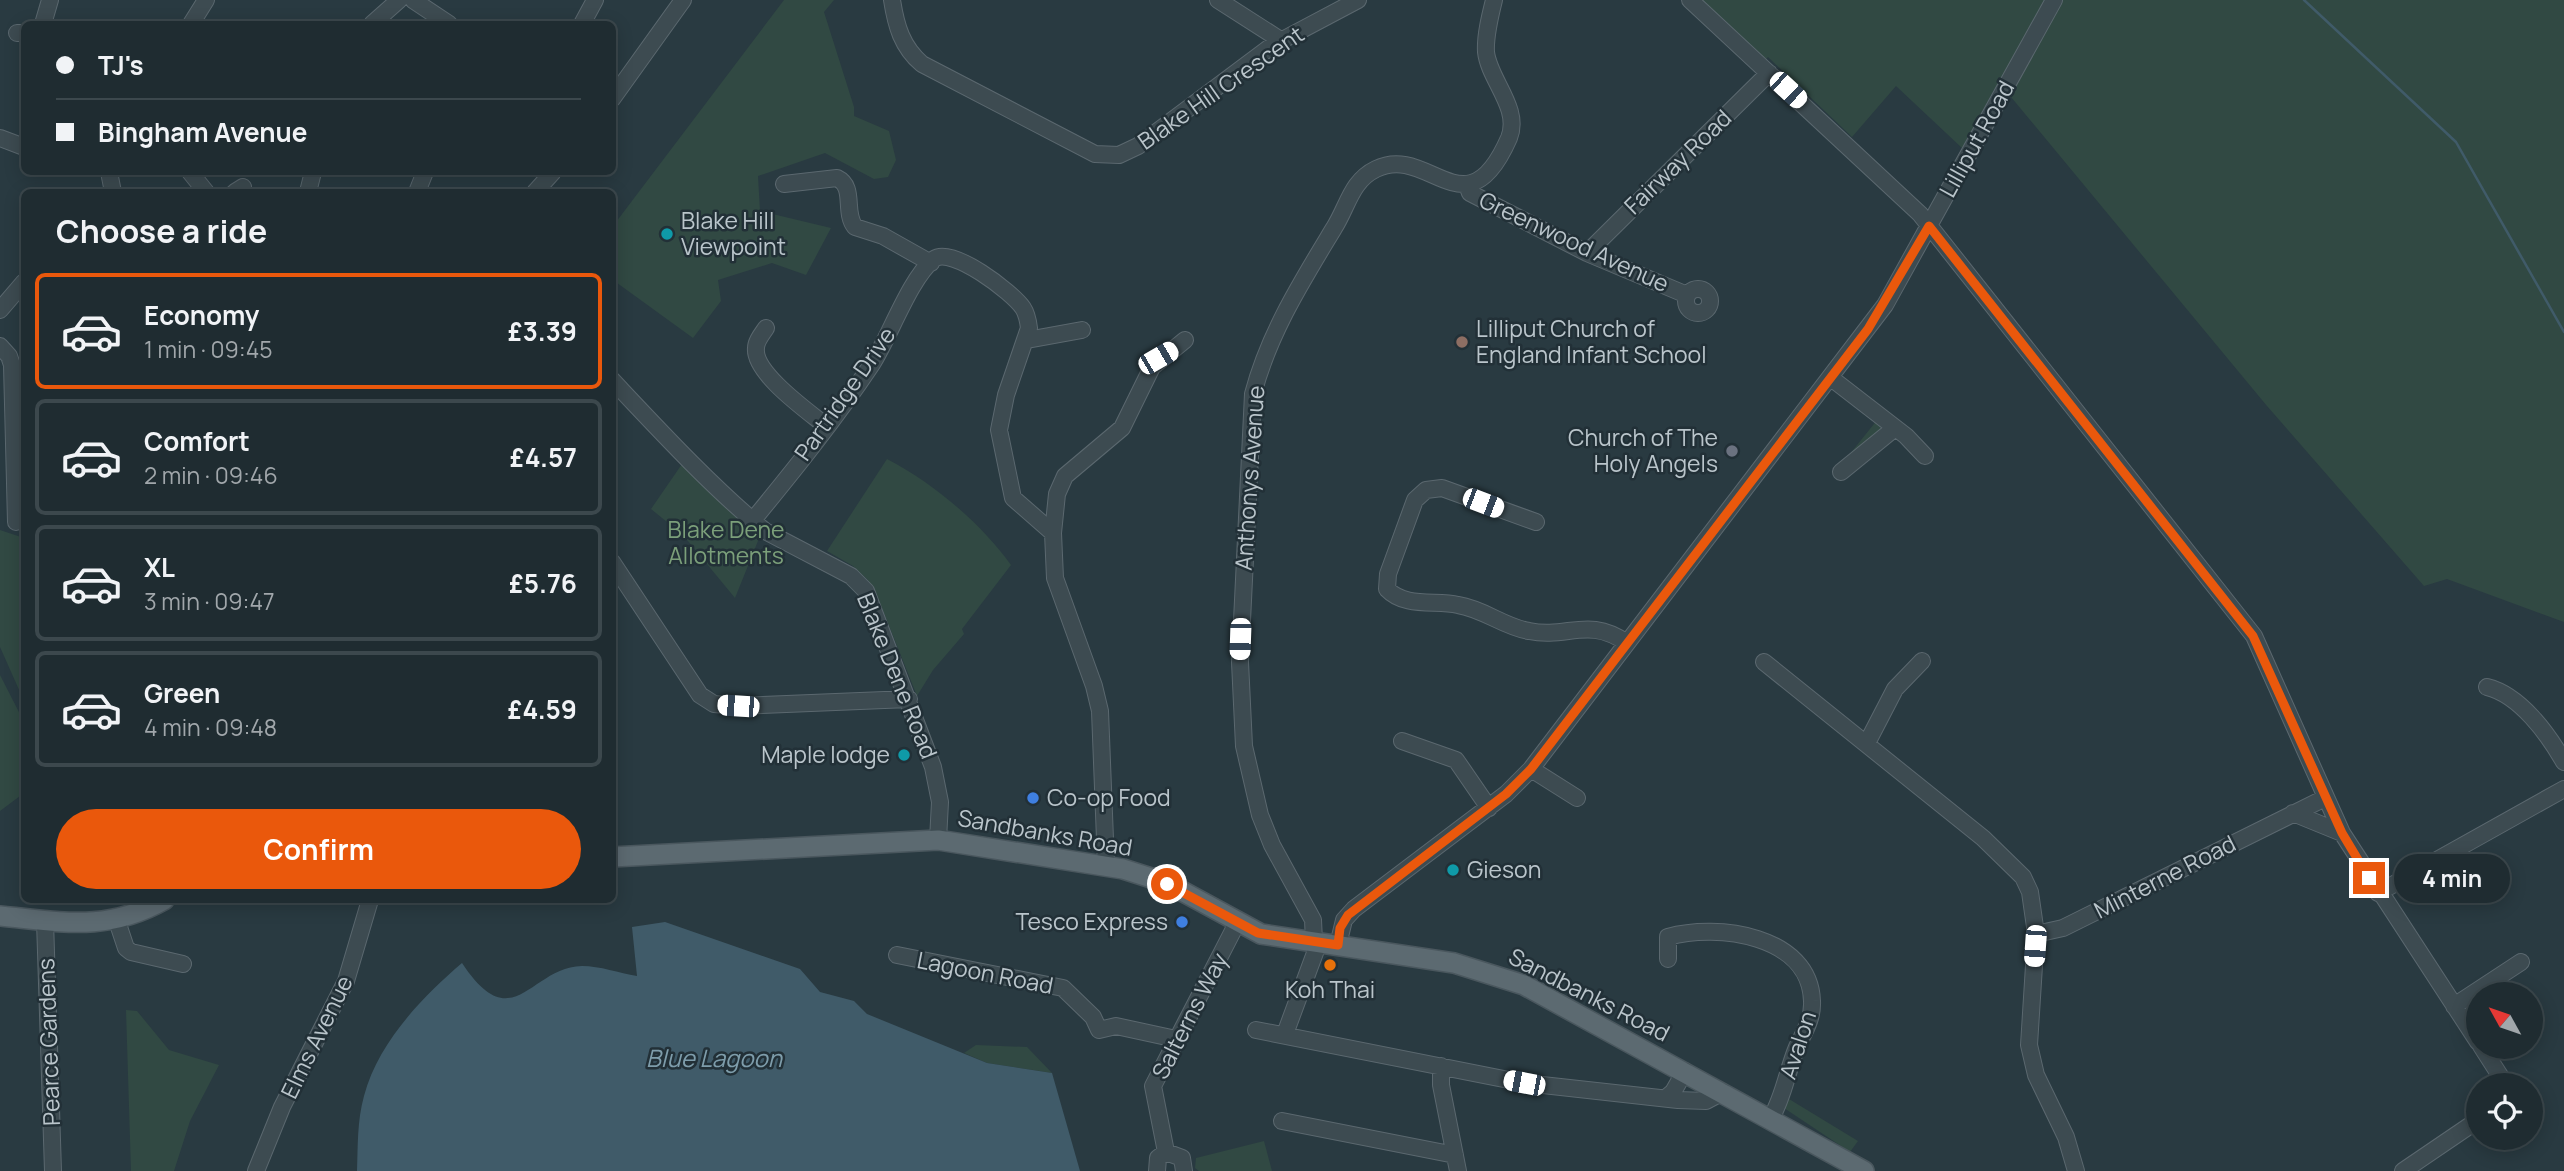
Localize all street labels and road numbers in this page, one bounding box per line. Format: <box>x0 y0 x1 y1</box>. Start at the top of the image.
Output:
street label: Blake Hill Crescent <box>1131 18 1310 157</box>
street label: Lilliput Road <box>1931 74 2021 203</box>
street label: Fairway Road <box>1617 102 1738 221</box>
street label: Greenwood Avenue <box>1474 183 1674 299</box>
street label: Partridge Drive <box>786 320 902 467</box>
street label: Anthonys Avenue <box>1227 384 1271 572</box>
street label: Blake Dene Road <box>850 588 946 763</box>
street label: Sandbanks Road <box>955 801 1135 863</box>
street label: Minterne Road <box>2088 827 2241 926</box>
street label: Sandbanks Road <box>1504 940 1675 1048</box>
street label: Lagoon Road <box>914 943 1056 1001</box>
street label: Salterns Way <box>1144 947 1235 1084</box>
street label: Pearce Gardens <box>29 958 67 1126</box>
street label: Elms Avenue <box>272 970 360 1104</box>
street label: Avalon <box>1771 1006 1823 1083</box>

